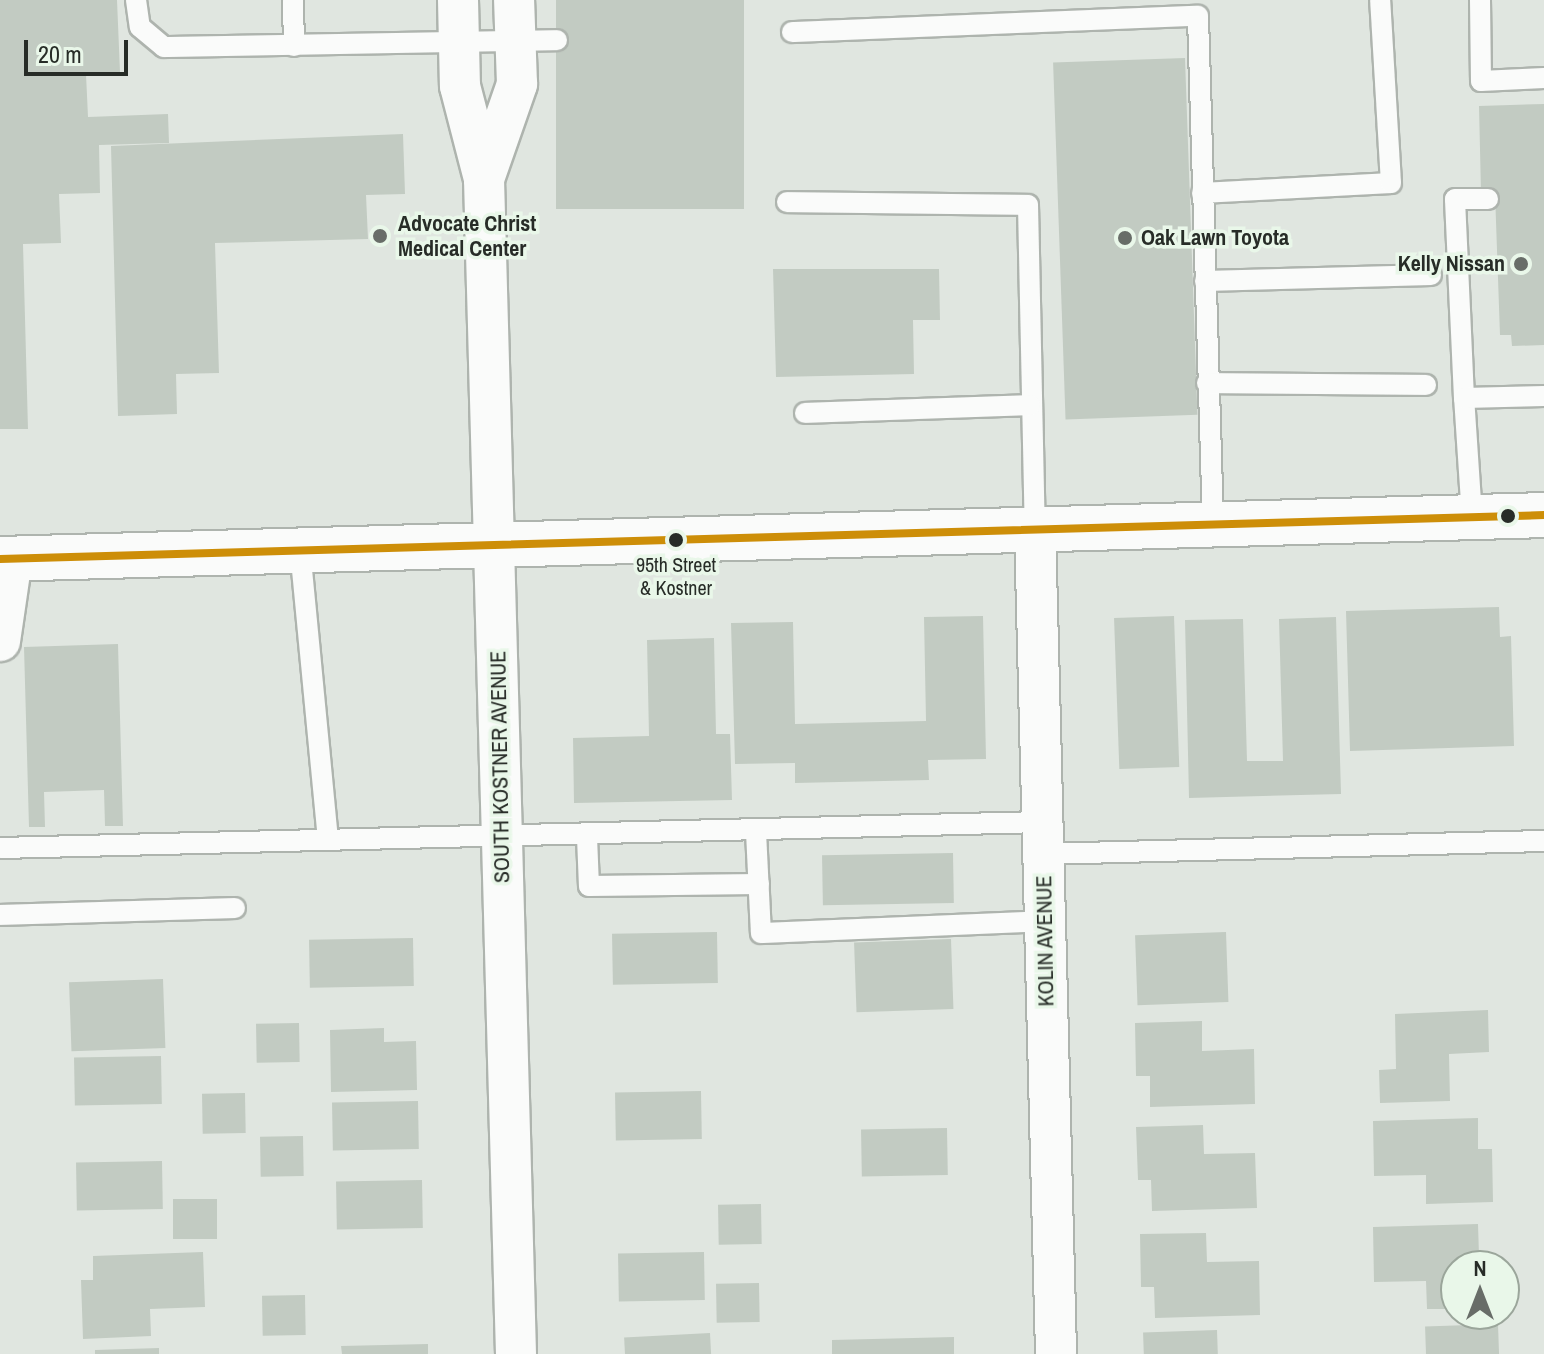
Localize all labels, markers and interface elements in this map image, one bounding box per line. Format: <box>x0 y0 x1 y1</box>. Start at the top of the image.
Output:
scale bar <box>28 24 132 74</box>
text: 20 m <box>38 38 82 70</box>
place label: Advocate Christ Medical Center <box>398 210 536 262</box>
marker: Advocate Christ Medical Center <box>369 225 391 247</box>
place label: Oak Lawn Toyota <box>1141 225 1289 251</box>
marker: Oak Lawn Toyota <box>1116 229 1134 247</box>
place label: Kelly Nissan <box>1398 251 1505 277</box>
marker: Kelly Nissan <box>1512 255 1530 273</box>
unlabelled marker <box>1500 508 1516 524</box>
marker: 95th Street & Kostner <box>668 532 684 548</box>
place label: 95th Street & Kostner <box>636 552 716 599</box>
street label: SOUTH KOSTNER AVENUE <box>485 650 515 884</box>
street label: KOLIN AVENUE <box>1031 875 1059 1007</box>
north arrow <box>1440 1250 1520 1330</box>
text: N <box>1473 1253 1487 1283</box>

